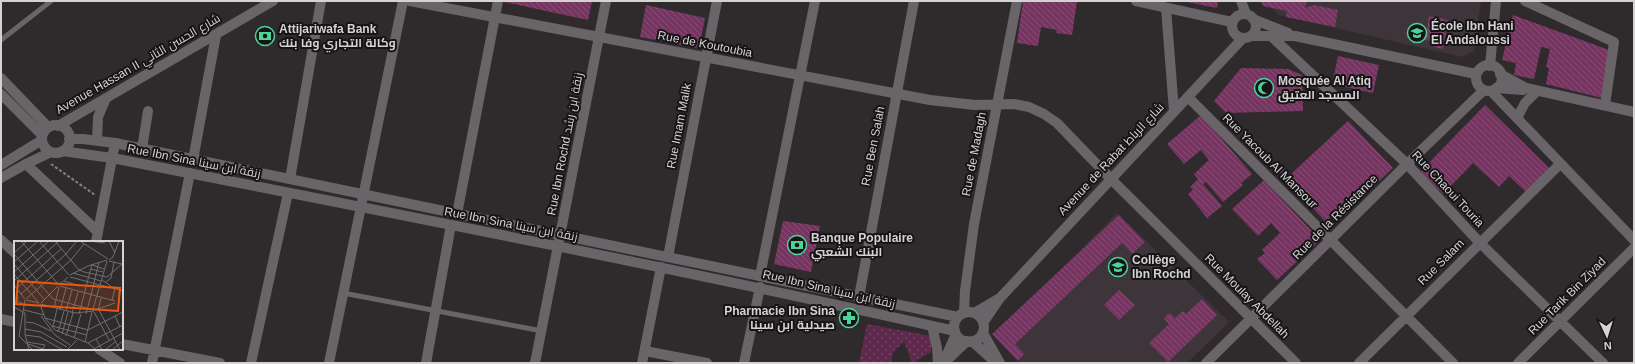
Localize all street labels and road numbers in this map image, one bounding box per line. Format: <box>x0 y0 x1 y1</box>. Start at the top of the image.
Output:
street label: Avenue Hassan II شارع الحسن الثاني <box>53 11 224 120</box>
street label: Rue de Koutoubia <box>657 28 754 60</box>
street label: Rue Ibn Rochd زنقة ابن رشد <box>544 71 586 217</box>
street label: Rue Imam Malik <box>664 81 694 170</box>
street label: Avenue de Rabat شارع الرباط <box>1055 100 1168 219</box>
street label: Rue Ben Salah <box>858 105 888 187</box>
street label: Rue de Madagh <box>959 111 989 197</box>
street label: Rue Yacoub Al Mansour <box>1220 111 1320 211</box>
street label: Rue Ibn Sina زنقة ابن سينا <box>126 141 262 181</box>
street label: Rue Chaoui Touria <box>1409 148 1487 230</box>
street label: Rue de la Résistance <box>1290 171 1381 262</box>
street label: Rue Ibn Sina زنقة ابن سينا <box>443 204 579 244</box>
street label: Rue Salam <box>1415 236 1467 288</box>
street label: Rue Moulay Abdellah <box>1202 251 1292 341</box>
street label: Rue Tarik Bin Ziyad <box>1525 254 1609 338</box>
street label: Rue Ibn Sina زنقة ابن سينا <box>761 267 897 311</box>

